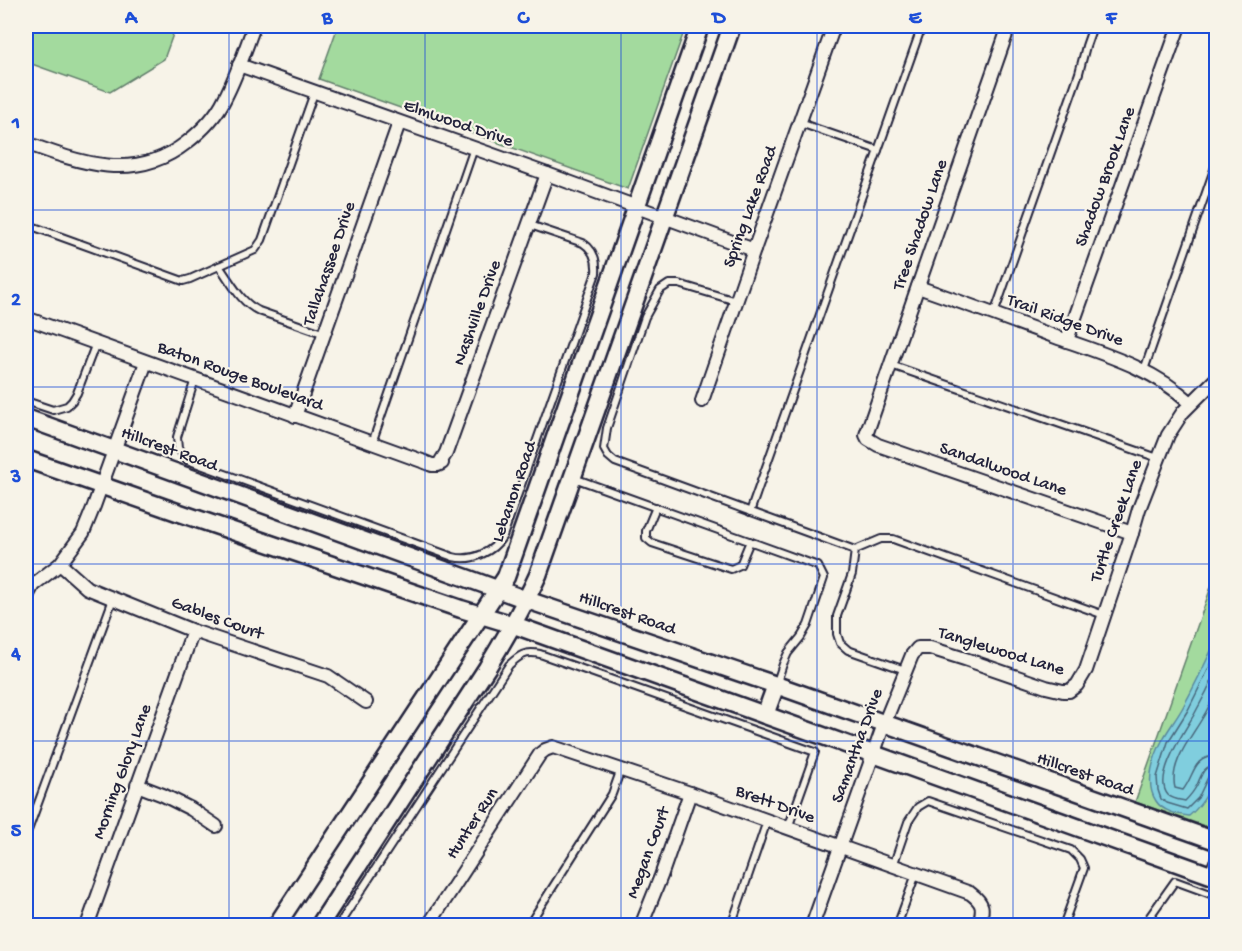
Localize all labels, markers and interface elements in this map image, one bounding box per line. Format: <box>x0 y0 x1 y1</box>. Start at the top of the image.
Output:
text: A <box>124 8 139 31</box>
text: B <box>321 8 333 31</box>
text: C <box>517 8 531 31</box>
text: D <box>710 8 726 31</box>
text: E <box>909 8 923 31</box>
text: F <box>1105 8 1118 31</box>
street label: Elmwood Drive <box>400 95 516 153</box>
street label: Shadow Brook Lane <box>1071 104 1141 250</box>
text: 1 <box>11 113 20 136</box>
street label: Spring Lake Road <box>719 142 783 271</box>
street label: Tree Shadow Lane <box>888 156 953 294</box>
street label: Tallahassee Drive <box>299 199 361 330</box>
street label: Nashville Drive <box>449 257 507 369</box>
text: 2 <box>11 290 21 313</box>
street label: Trail Ridge Drive <box>1003 290 1127 352</box>
street label: Baton Rouge Boulevard <box>153 337 327 417</box>
street label: Hillcrest Road <box>118 423 222 478</box>
street label: Lebanon Road <box>488 437 543 545</box>
street label: Sandalwood Lane <box>937 438 1070 502</box>
street label: Turtle Creek Lane <box>1086 456 1148 586</box>
text: 3 <box>10 467 21 490</box>
street label: Hillcrest Road <box>576 588 680 641</box>
street label: Gables Court <box>168 593 267 646</box>
street label: Tanglewood Lane <box>934 623 1067 681</box>
text: 4 <box>10 644 21 667</box>
street label: Samantha Drive <box>828 685 889 806</box>
street label: Morning Glory Lane <box>89 701 157 842</box>
street label: Hillcrest Road <box>1034 749 1138 802</box>
street label: Brett Drive <box>731 781 818 829</box>
street label: Hunter Run <box>442 784 504 864</box>
street label: Megan Court <box>623 803 676 902</box>
text: 5 <box>11 821 22 844</box>

